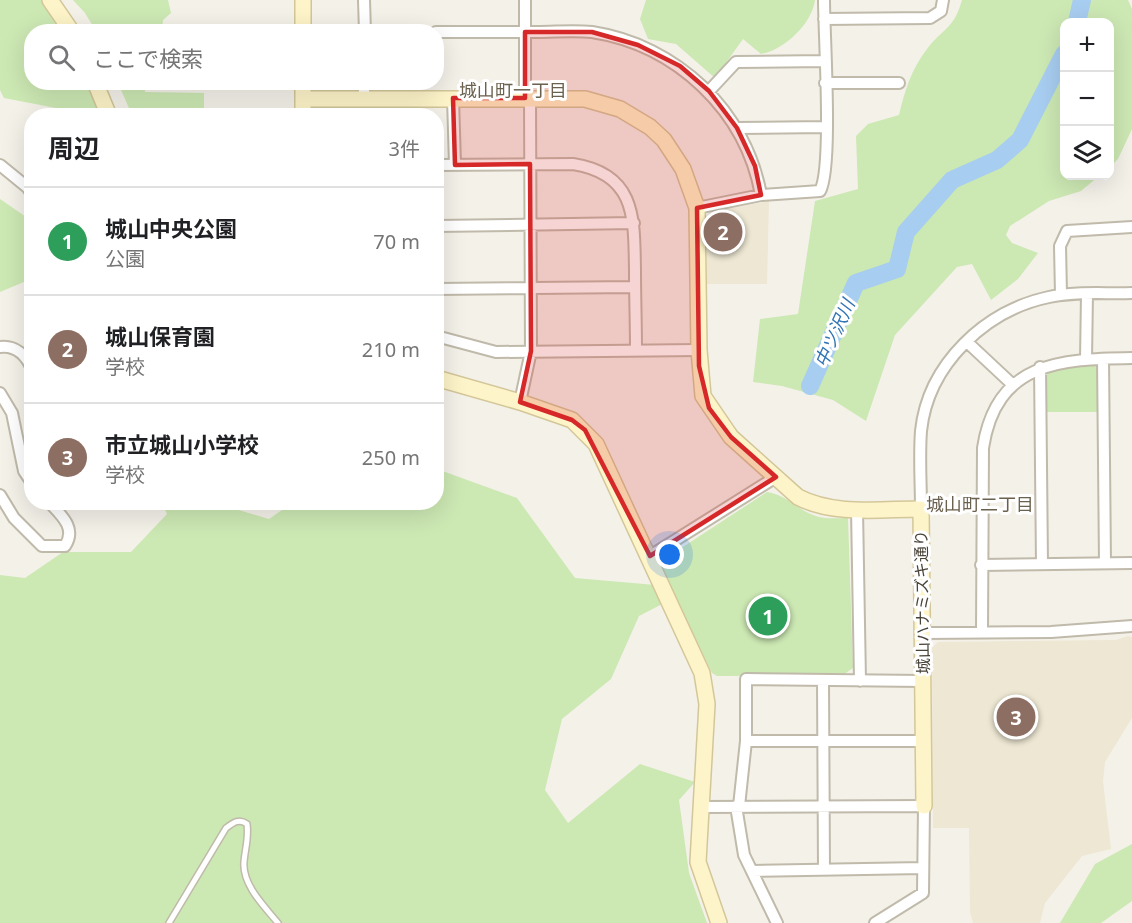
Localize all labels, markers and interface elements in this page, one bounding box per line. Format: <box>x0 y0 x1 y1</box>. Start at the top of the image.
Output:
map controls <box>1060 18 1114 180</box>
button: + <box>1060 18 1114 72</box>
search box <box>24 24 444 90</box>
icon: search <box>45 41 78 74</box>
text: ここで検索 <box>93 43 203 73</box>
button: − <box>1060 72 1114 126</box>
district label: 城山町一丁目 <box>459 78 567 102</box>
button: layers <box>1060 126 1114 180</box>
text: 周辺 <box>48 130 100 166</box>
text: 3件 <box>389 135 420 162</box>
pin: 2 <box>704 210 742 254</box>
text: 城山中央公園 <box>105 213 237 243</box>
text: 1 <box>62 228 73 255</box>
text: 70 m <box>373 228 420 255</box>
text: 公園 <box>105 245 145 272</box>
water label: 中ツ沢川 <box>808 293 860 371</box>
text: 城山保育園 <box>105 321 215 351</box>
text: 2 <box>62 336 73 363</box>
text: 210 m <box>362 336 420 363</box>
text: 学校 <box>105 353 145 380</box>
text: 市立城山小学校 <box>105 429 259 459</box>
text: 3 <box>62 444 73 471</box>
text: 250 m <box>362 444 420 471</box>
text: 学校 <box>105 461 145 488</box>
district label: 城山町二丁目 <box>926 492 1034 516</box>
street label: 城山ハナミズキ通り <box>910 530 934 674</box>
your location <box>655 540 684 569</box>
pin: 1 <box>748 594 788 638</box>
pin: 3 <box>996 694 1036 740</box>

